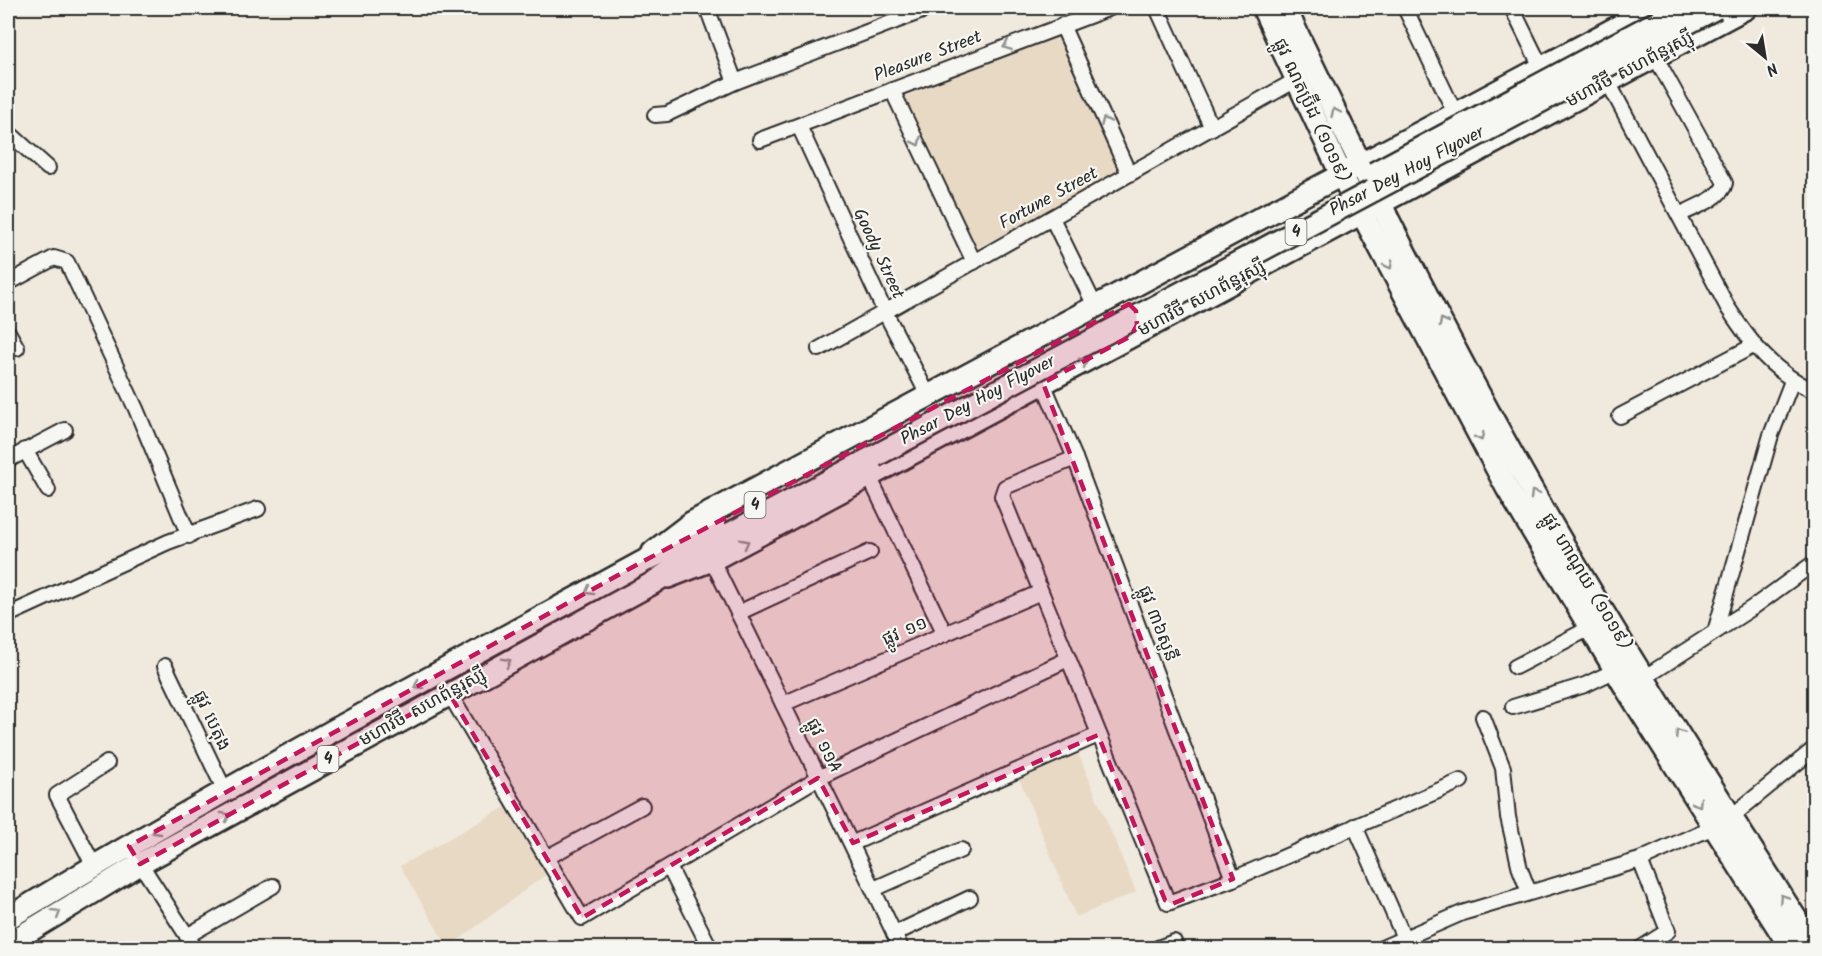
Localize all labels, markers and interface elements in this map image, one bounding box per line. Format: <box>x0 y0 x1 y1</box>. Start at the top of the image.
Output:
street label: Pleasure Street <box>870 23 987 91</box>
street label: មហាវិថី សហព័ន្ធរុស្ស៊ី <box>1561 24 1700 117</box>
north arrow <box>1735 27 1795 87</box>
street label: ផ្លូវ ណតប្រ៊ីដ (១០១៩) <box>1264 34 1357 188</box>
one-way arrow <box>1002 39 1013 51</box>
text: N <box>1761 55 1782 82</box>
one-way arrow <box>1330 107 1342 118</box>
one-way arrow <box>1100 116 1112 127</box>
street label: Phsar Dey Hoy Flyover <box>1324 118 1491 225</box>
one-way arrow <box>910 136 922 147</box>
street label: Fortune Street <box>994 159 1105 238</box>
street label: Goody Street <box>844 204 912 305</box>
road number: 4 <box>1286 219 1306 245</box>
street label: មហាវិថី សហព័ន្ធរុស្ស៊ី <box>1133 253 1272 346</box>
one-way arrow <box>1382 259 1393 269</box>
one-way arrow <box>1438 317 1450 328</box>
street label: Phsar Dey Hoy Flyover <box>895 347 1062 454</box>
one-way arrow <box>1078 358 1088 369</box>
one-way arrow <box>1473 431 1484 442</box>
one-way arrow <box>1530 490 1541 500</box>
road number: 4 <box>744 492 766 518</box>
street label: ផ្លូវ ហាណូយ (១០១៩) <box>1533 507 1639 657</box>
one-way arrow <box>739 539 750 550</box>
street label: ផ្លូវ ៣៦សូនី <box>1129 582 1185 666</box>
one-way arrow <box>585 584 595 595</box>
street label: ផ្លូវ ១១ <box>878 609 933 655</box>
one-way arrow <box>501 658 512 669</box>
street label: មហាវិថី សហព័ន្ធរុស្ស៊ី <box>354 661 492 756</box>
one-way arrow <box>414 678 424 689</box>
street label: ផ្លូវ បេតុង <box>184 686 238 756</box>
street label: ផ្លូវ ១១A <box>797 713 849 779</box>
one-way arrow <box>1674 729 1686 739</box>
road number: 4 <box>318 746 338 772</box>
one-way arrow <box>1690 797 1702 807</box>
one-way arrow <box>220 812 230 823</box>
one-way arrow <box>152 823 162 835</box>
one-way arrow <box>1779 894 1790 905</box>
one-way arrow <box>51 909 61 921</box>

